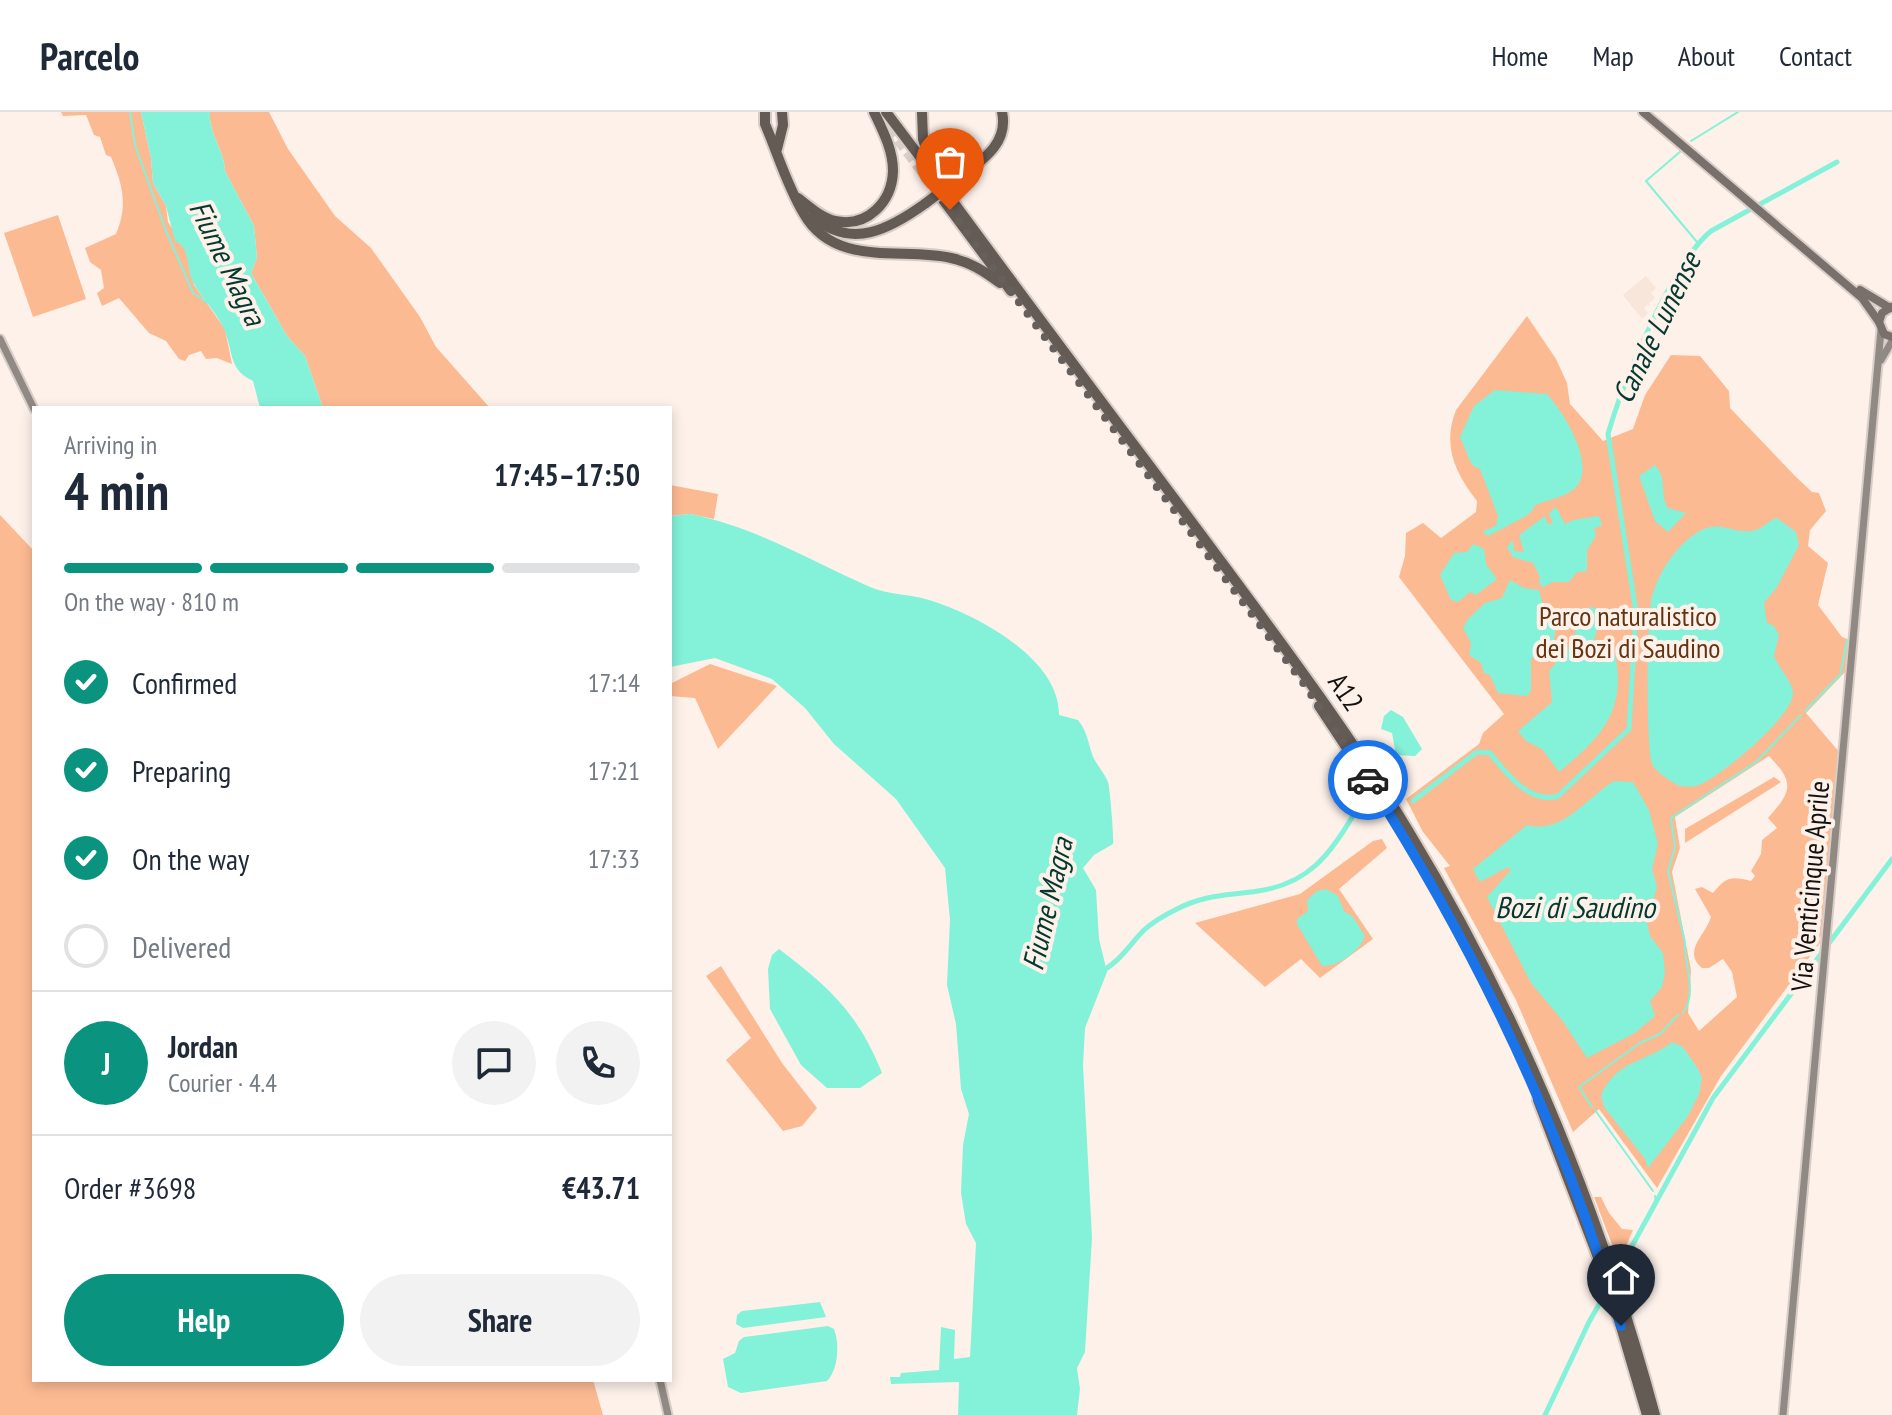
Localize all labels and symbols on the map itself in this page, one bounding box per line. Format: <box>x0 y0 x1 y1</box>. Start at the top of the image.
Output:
pin <box>916 128 984 210</box>
water label: Fiume Magra <box>181 193 276 333</box>
water label: Canale Lunense <box>1602 244 1710 409</box>
park label: Parco naturalistico dei Bozi di Saudino <box>1536 597 1720 666</box>
street label: A12 <box>1320 665 1373 718</box>
courier <box>1328 740 1408 820</box>
street label: Via Venticinque Aprile <box>1782 779 1837 994</box>
water label: Fiume Magra <box>1012 832 1081 974</box>
water label: Bozi di Saudino <box>1495 887 1657 926</box>
pin <box>1587 1244 1655 1326</box>

